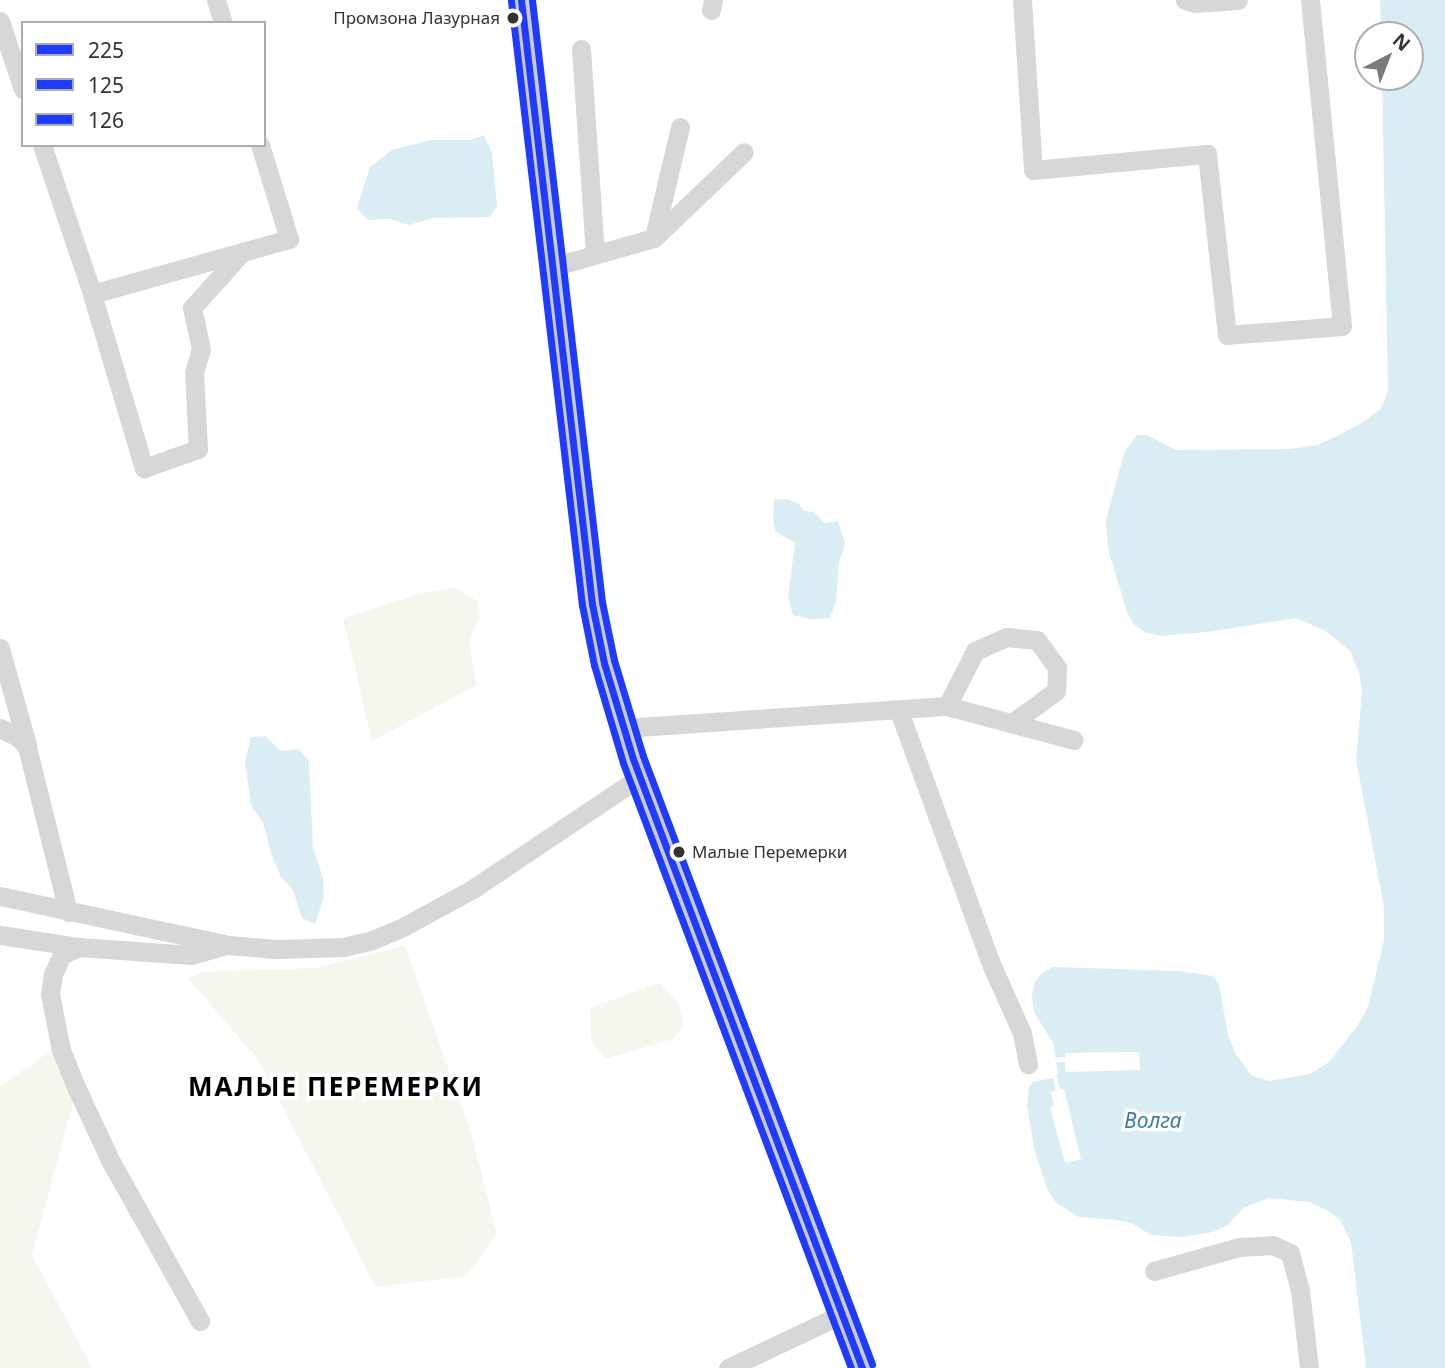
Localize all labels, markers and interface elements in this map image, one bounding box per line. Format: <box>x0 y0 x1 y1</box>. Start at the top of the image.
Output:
place label: Промзона Лазурная <box>333 8 500 28</box>
marker: Промзона Лазурная <box>506 11 520 25</box>
legend <box>21 21 266 147</box>
north arrow <box>1354 21 1424 91</box>
text: N <box>1387 27 1416 57</box>
text: 225 <box>88 36 124 64</box>
text: 125 <box>88 71 124 99</box>
text: 126 <box>88 106 124 134</box>
place label: Малые Перемерки <box>692 842 847 862</box>
marker: Малые Перемерки <box>672 845 686 859</box>
district label: МАЛЫЕ ПЕРЕМЕРКИ <box>190 1071 482 1103</box>
water label: Волга <box>1124 1107 1182 1133</box>

